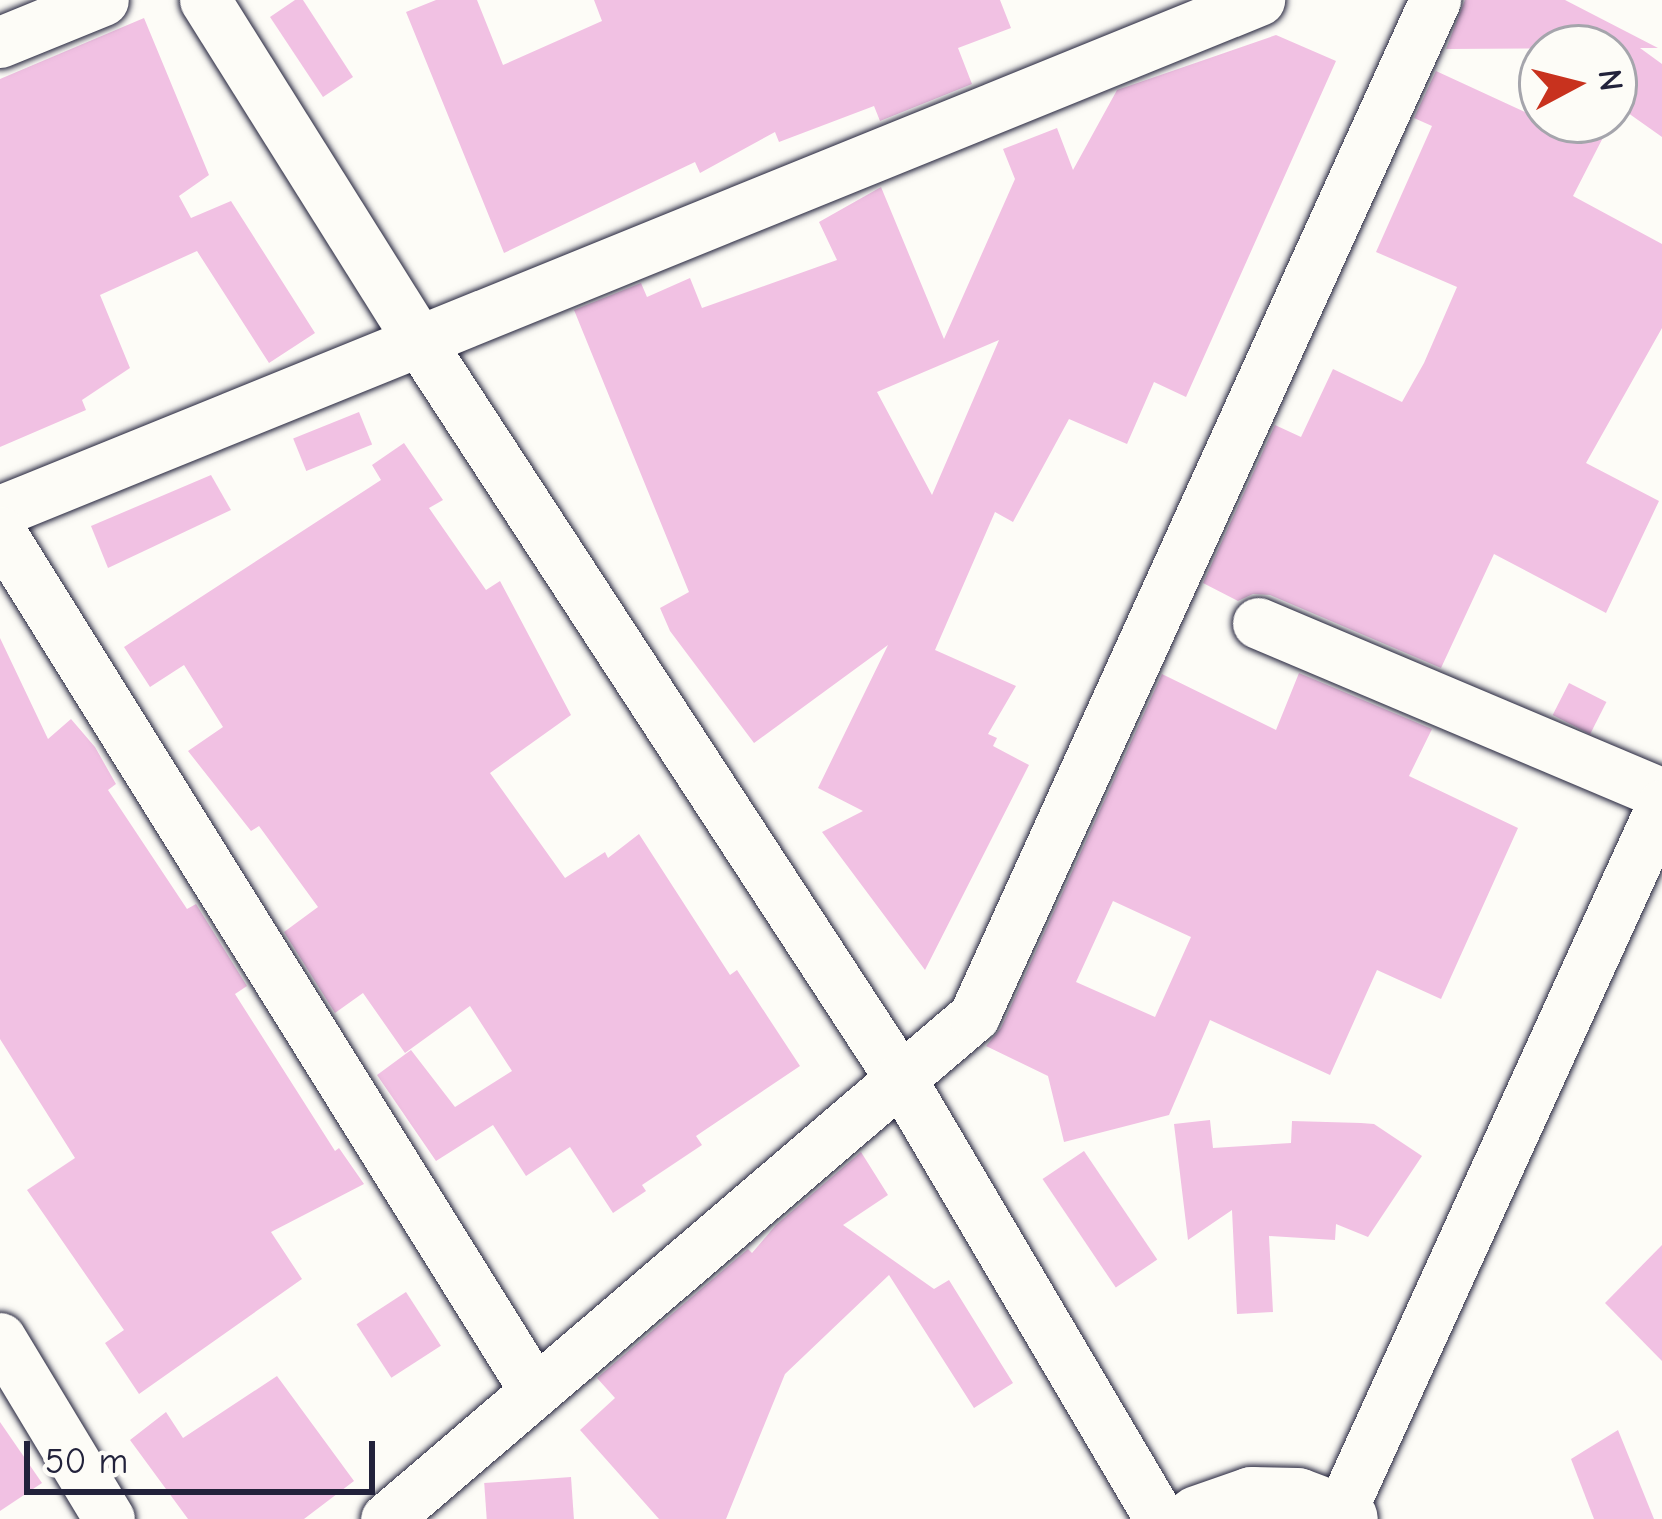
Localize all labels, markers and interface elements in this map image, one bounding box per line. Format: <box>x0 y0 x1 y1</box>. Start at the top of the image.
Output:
north arrow <box>1518 24 1638 144</box>
text: N <box>1591 67 1631 93</box>
scale bar <box>30 1417 381 1491</box>
text: 50 m <box>45 1441 128 1482</box>

